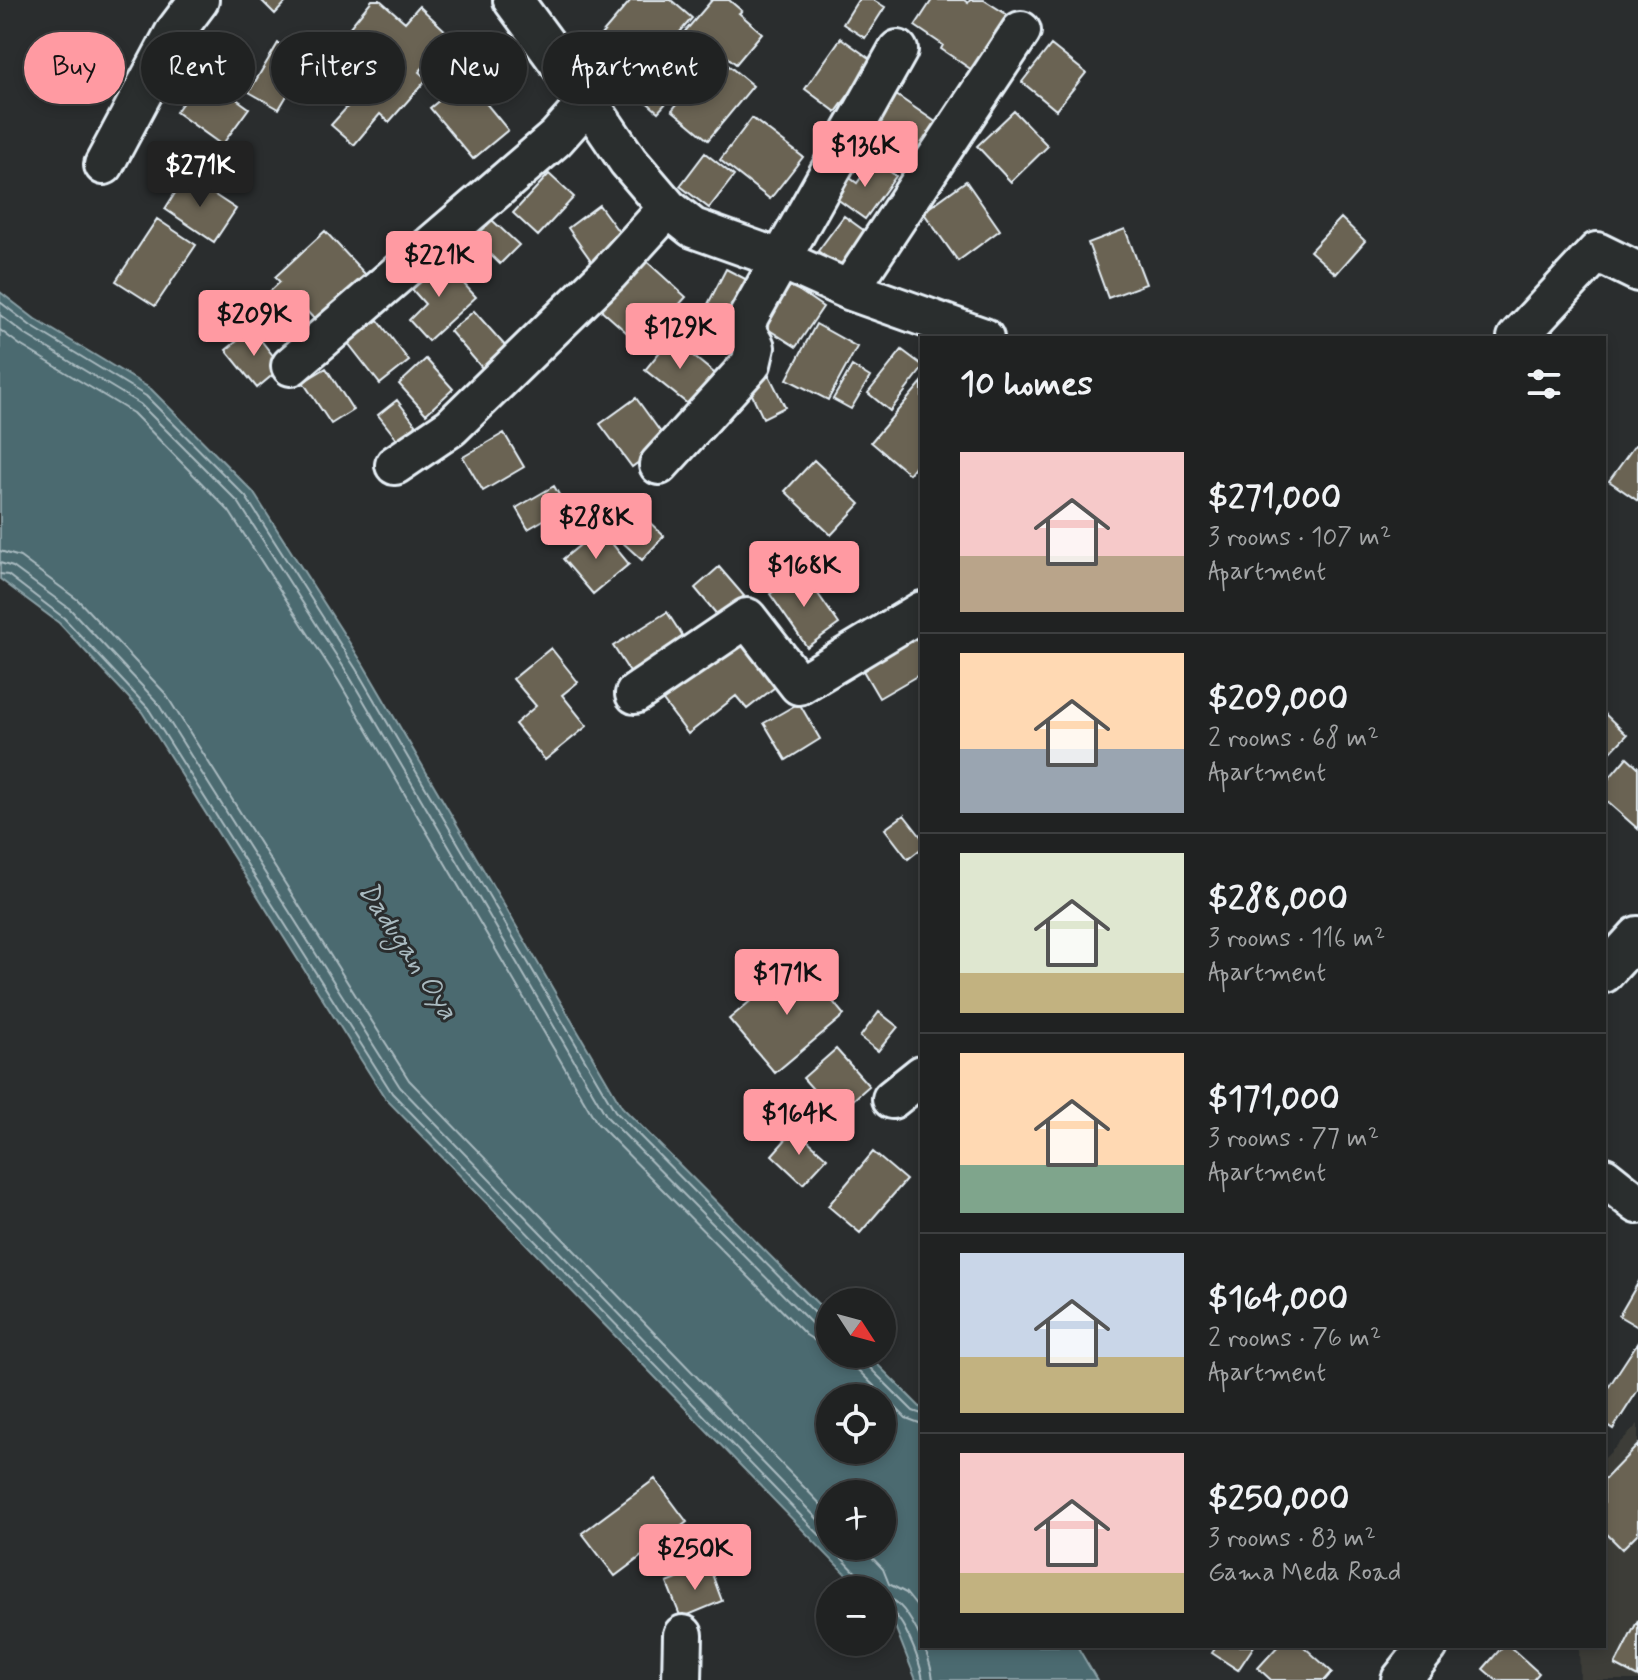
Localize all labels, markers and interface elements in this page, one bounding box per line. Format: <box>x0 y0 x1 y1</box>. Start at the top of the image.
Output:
chip: Buy <box>24 32 125 104</box>
chip: Rent <box>141 32 255 104</box>
chip: Filters <box>271 32 405 104</box>
chip: New <box>421 32 527 104</box>
chip: Apartment <box>543 32 727 104</box>
pin: $136K <box>809 121 921 189</box>
text: $136K <box>831 130 899 164</box>
pin: $271K <box>144 141 256 209</box>
text: $271K <box>165 150 235 184</box>
pin: $221K <box>383 231 495 299</box>
text: $221K <box>404 240 474 274</box>
pin: $209K <box>198 290 310 358</box>
text: $209K <box>217 299 291 333</box>
pin: $129K <box>624 303 736 371</box>
text: $129K <box>644 312 716 346</box>
text: 10 homes <box>960 362 1093 407</box>
icon: filters <box>1522 362 1566 406</box>
text: $271,000 <box>1208 476 1341 521</box>
icon: home <box>1024 484 1120 580</box>
pin: $288K <box>540 493 652 561</box>
text: $288K <box>559 502 633 536</box>
text: 3 rooms · 107 m² <box>1208 521 1391 555</box>
pin: $168K <box>748 541 860 609</box>
text: $168K <box>767 550 841 584</box>
text: Apartment <box>1208 555 1326 589</box>
text: $209,000 <box>1208 677 1348 722</box>
icon: home <box>1024 685 1120 781</box>
text: 2 rooms · 68 m² <box>1208 722 1379 756</box>
text: Apartment <box>1208 756 1326 790</box>
water label: Dadugan Oya <box>347 875 466 1029</box>
text: $288,000 <box>1208 877 1348 922</box>
icon: home <box>1024 885 1120 981</box>
text: 3 rooms · 116 m² <box>1208 922 1385 956</box>
pin: $171K <box>731 949 843 1017</box>
text: Apartment <box>1208 956 1326 990</box>
text: $171K <box>753 958 821 992</box>
text: $171,000 <box>1208 1077 1340 1122</box>
icon: home <box>1024 1085 1120 1181</box>
pin: $164K <box>743 1089 855 1157</box>
text: $164K <box>762 1098 836 1132</box>
text: 3 rooms · 77 m² <box>1208 1122 1379 1156</box>
text: Apartment <box>1208 1156 1326 1190</box>
text: $164,000 <box>1208 1277 1348 1322</box>
icon: home <box>1024 1285 1120 1381</box>
north arrow <box>816 1288 896 1368</box>
map controls <box>816 1288 896 1656</box>
text: 2 rooms · 76 m² <box>1208 1322 1381 1356</box>
text: Apartment <box>1208 1356 1326 1390</box>
button: locate <box>816 1384 896 1464</box>
text: $250,000 <box>1208 1477 1349 1522</box>
button: + <box>816 1480 896 1560</box>
icon: home <box>1024 1485 1120 1581</box>
text: 3 rooms · 83 m² <box>1208 1522 1376 1556</box>
pin: $250K <box>639 1524 751 1592</box>
text: $250K <box>657 1533 733 1567</box>
text: Gama Meda Road <box>1208 1556 1401 1590</box>
button: − <box>816 1576 896 1656</box>

